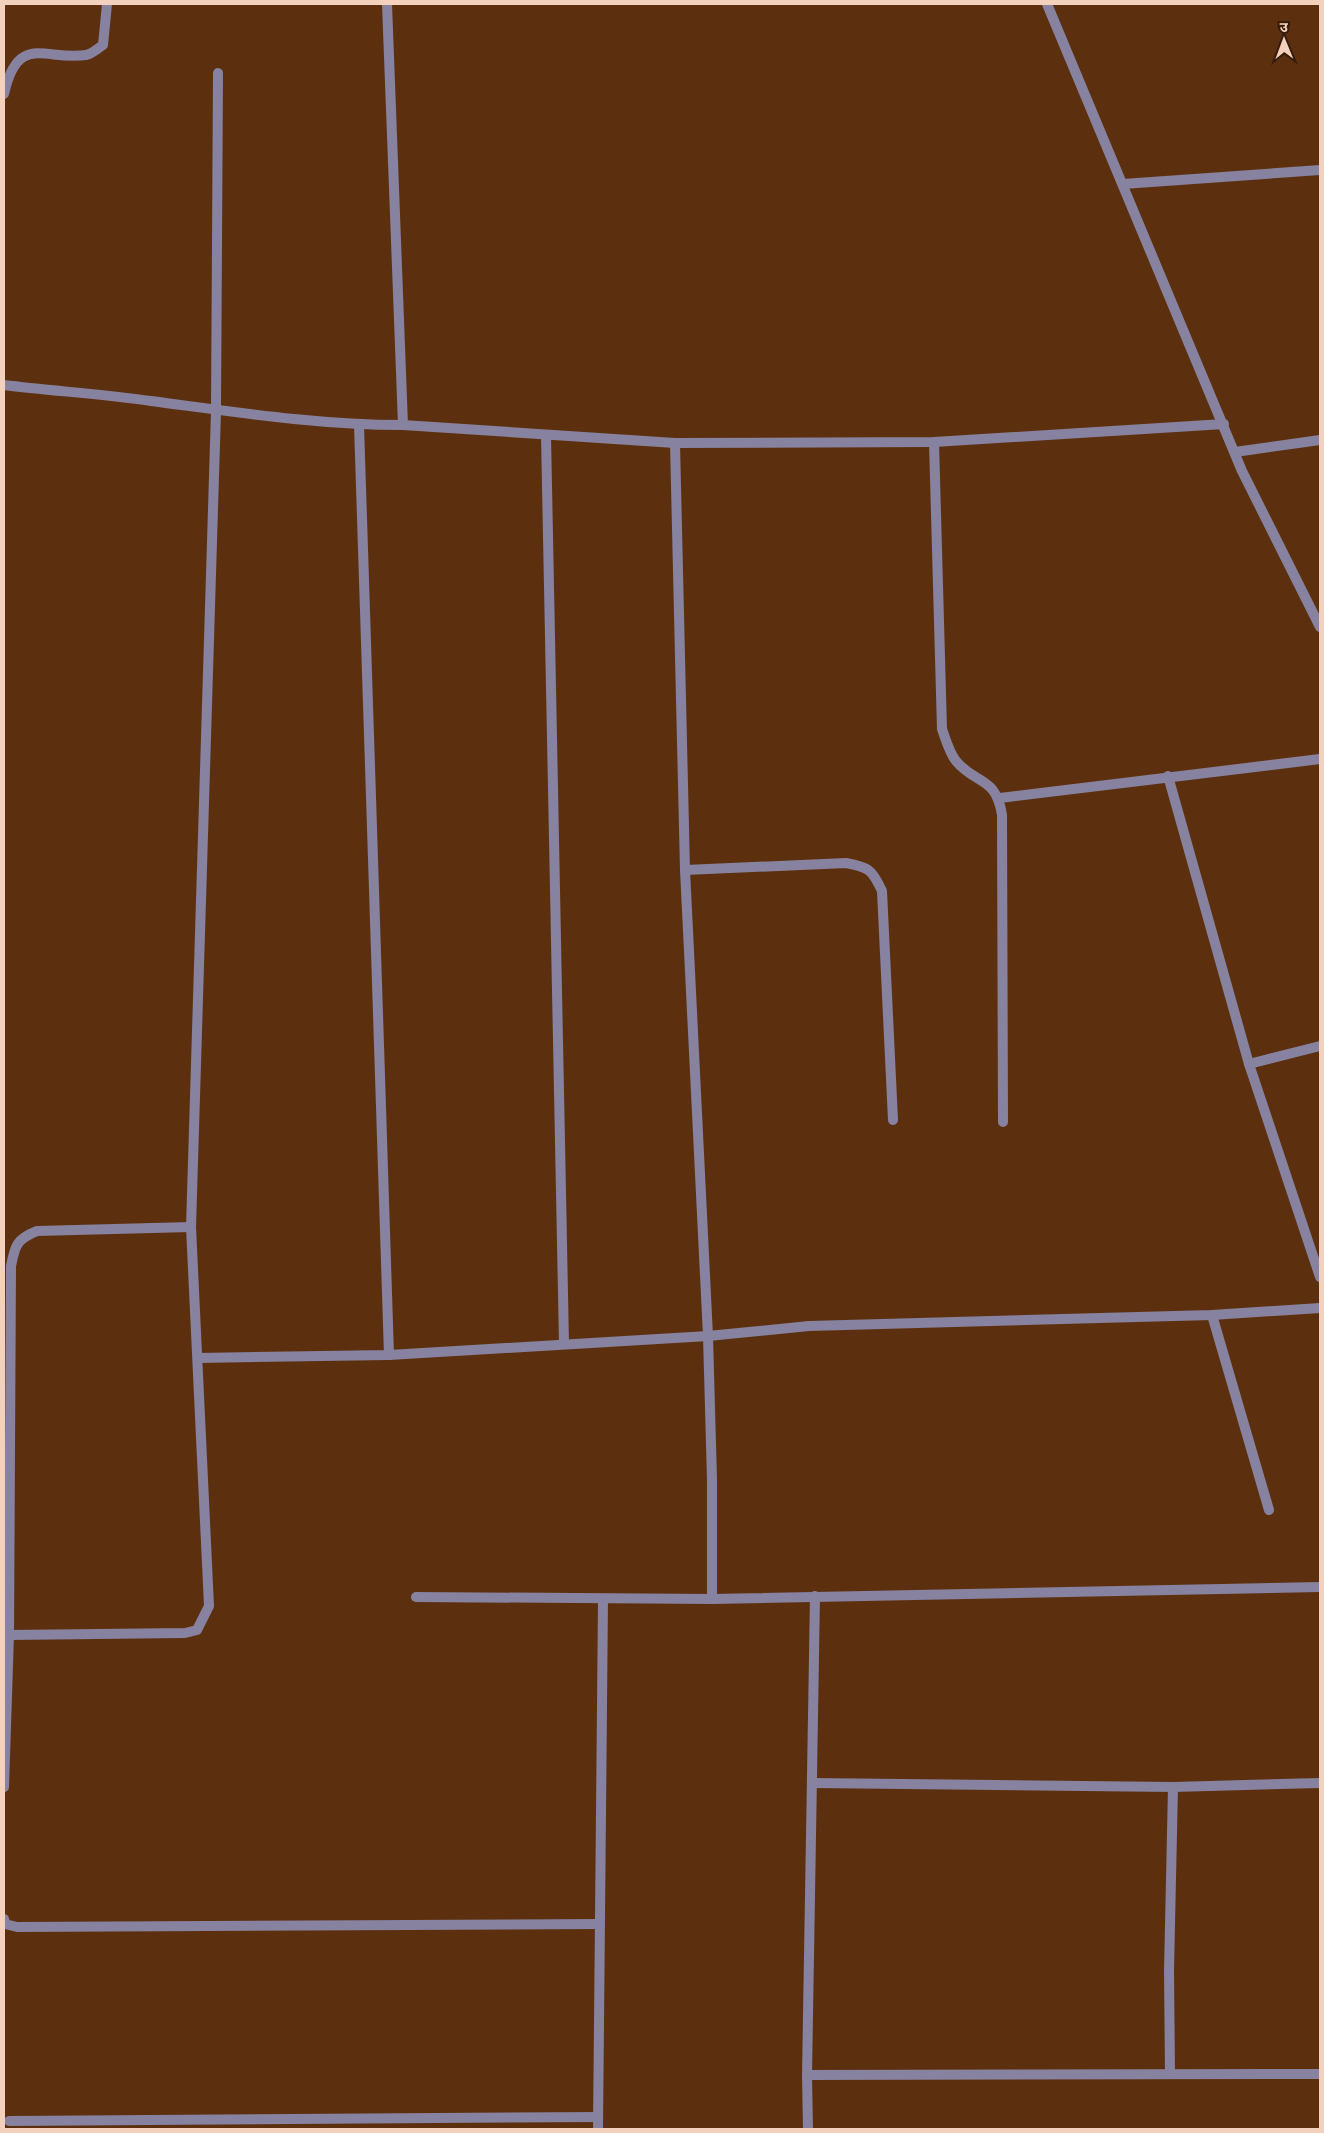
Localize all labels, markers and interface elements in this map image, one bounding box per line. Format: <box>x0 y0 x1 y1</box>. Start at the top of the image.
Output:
north arrow <box>1259 15 1309 65</box>
text: उ <box>1279 17 1289 36</box>

